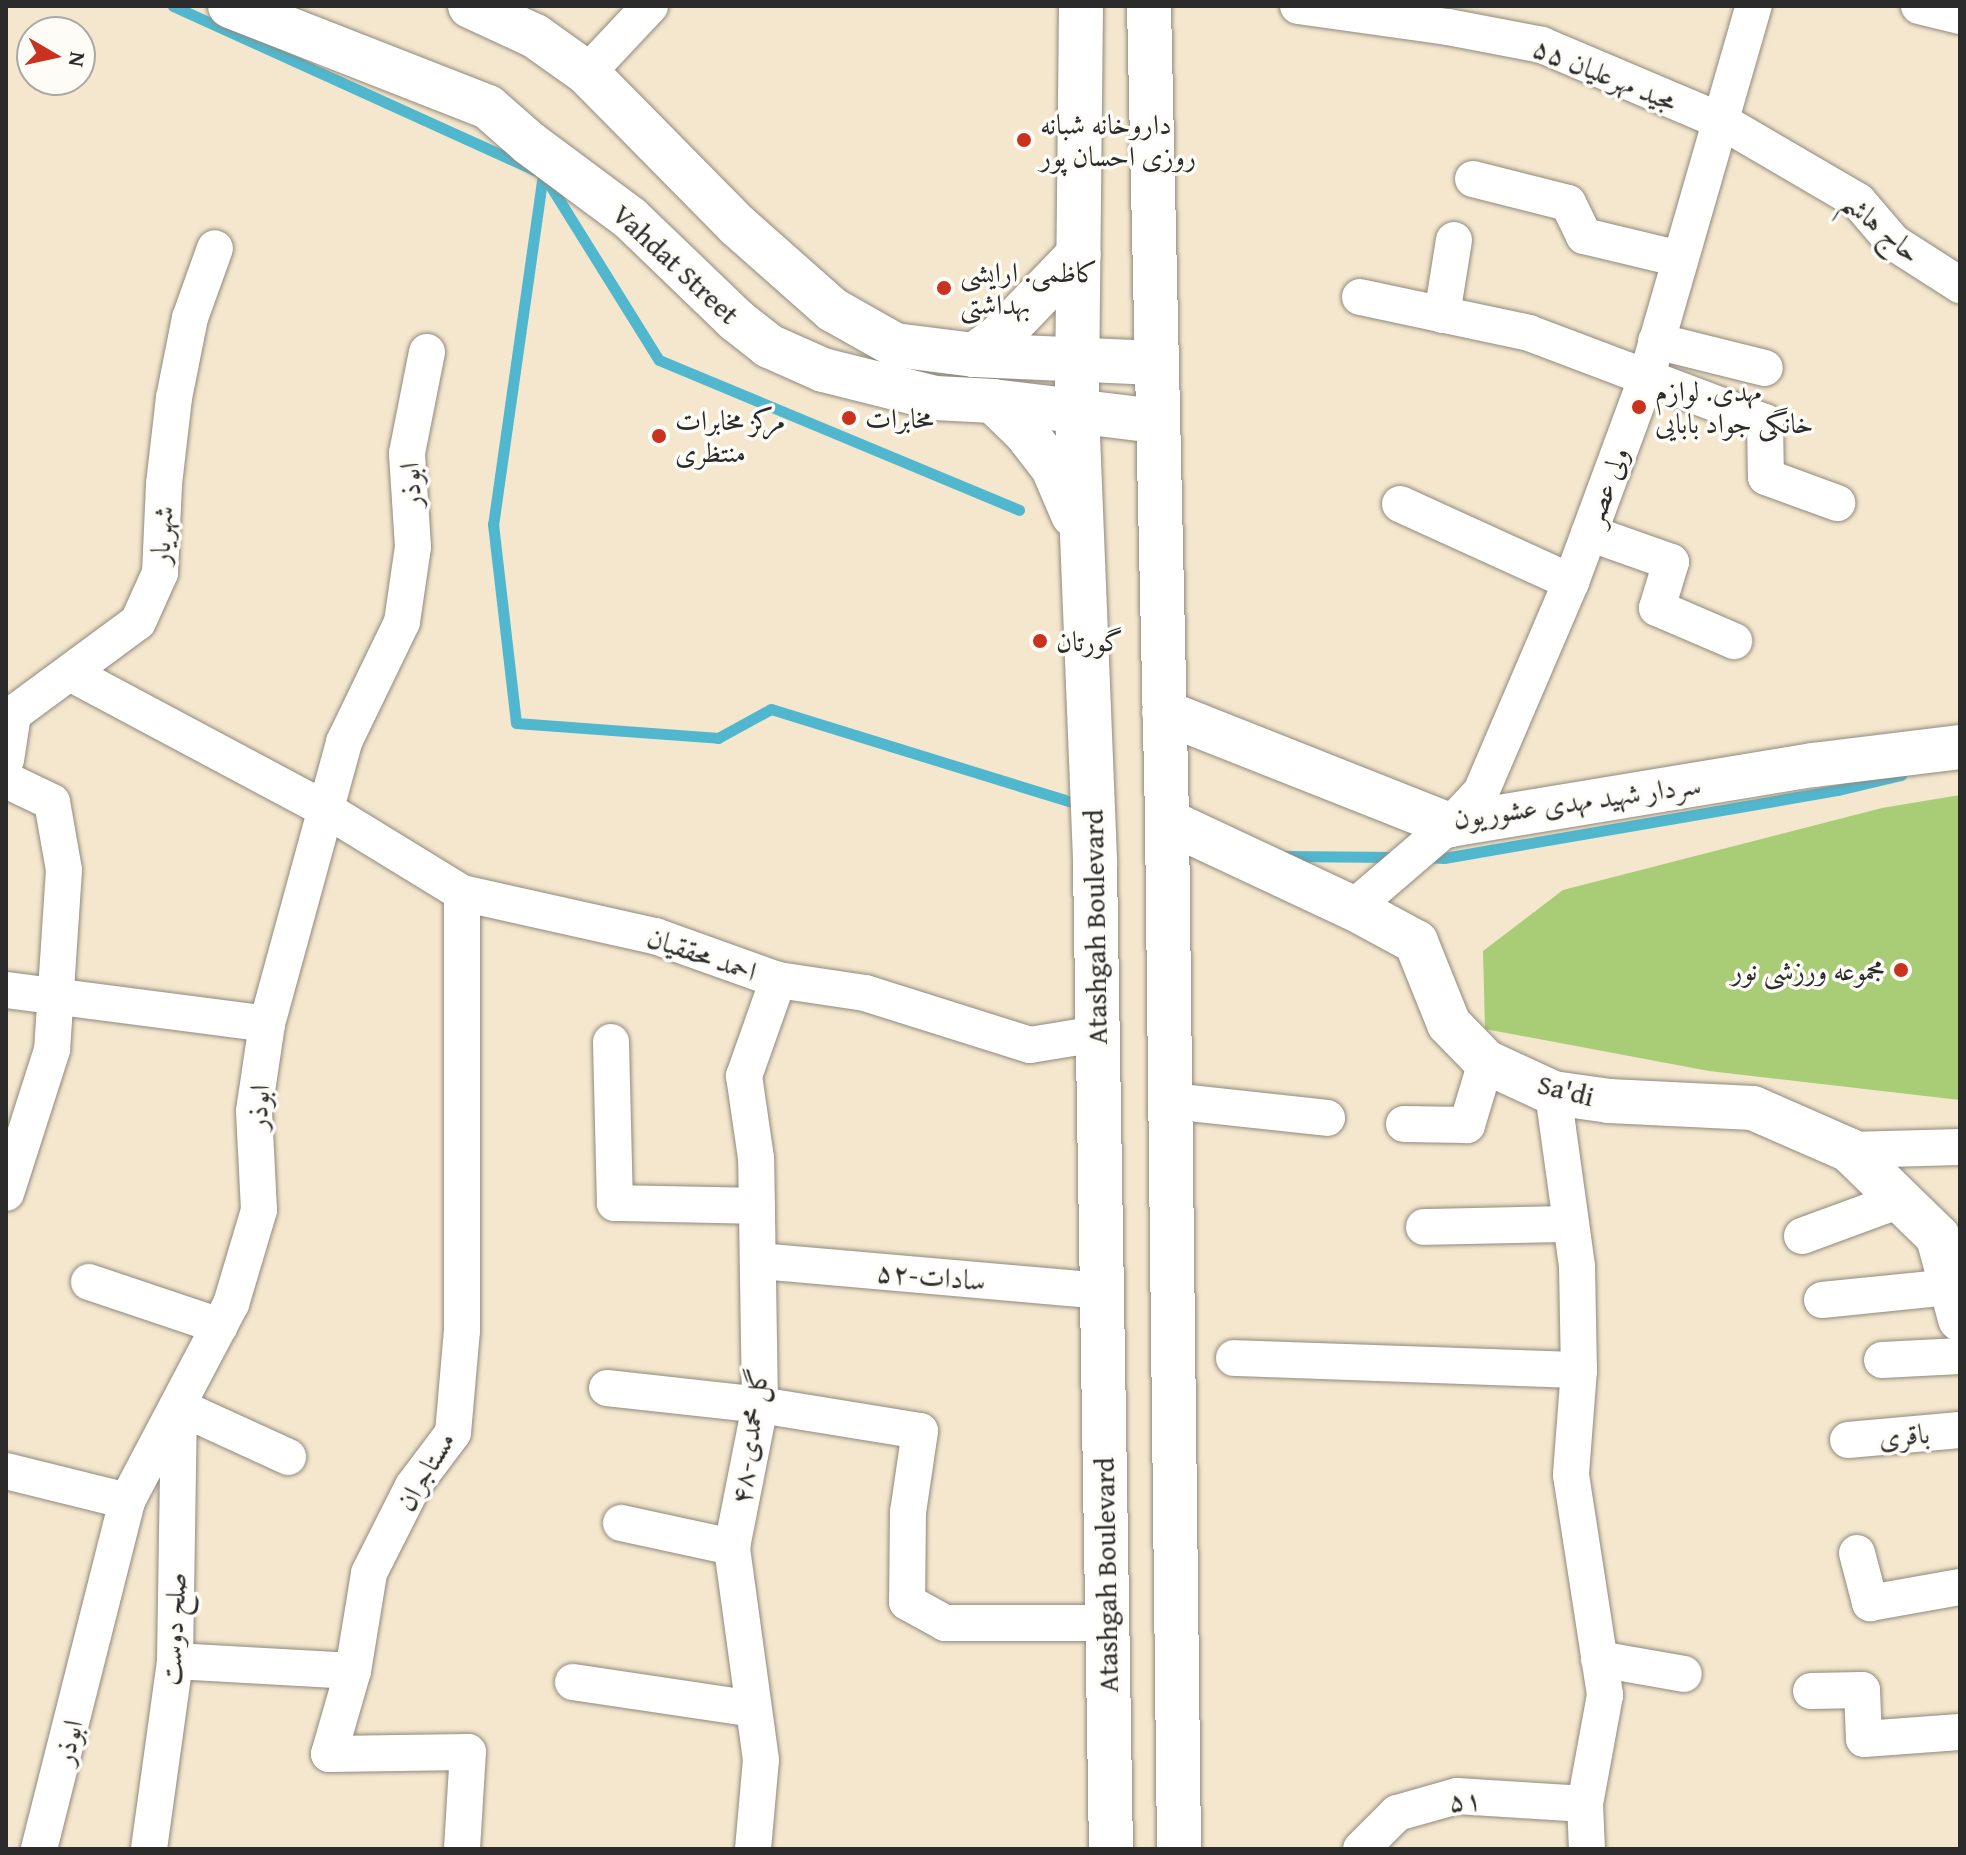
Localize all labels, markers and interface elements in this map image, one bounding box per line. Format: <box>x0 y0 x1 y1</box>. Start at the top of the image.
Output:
north arrow <box>16 16 96 96</box>
street label: ۵۵ مجید مهرعلیان <box>1528 30 1682 118</box>
text: N <box>61 50 95 69</box>
place label: داروخانه شبانه روزی احسان پور <box>1040 107 1196 173</box>
marker: داروخانه شبانه روزی احسان پور <box>1015 131 1033 149</box>
street label: حاج هاشم <box>1836 184 1928 270</box>
street label: Vahdat Street <box>606 197 746 331</box>
place label: کاظمی. ارایشی بهداشتی <box>960 255 1098 321</box>
marker: کاظمی. ارایشی بهداشتی <box>935 279 953 297</box>
place label: مهدی. لوازم خانگی جواد بابایی <box>1655 374 1814 440</box>
marker: مهدی. لوازم خانگی جواد بابایی <box>1630 398 1648 416</box>
place label: مخابرات <box>865 401 934 435</box>
place label: مرکز مخابرات منتظری <box>675 403 785 469</box>
marker: مخابرات <box>840 409 858 427</box>
marker: مرکز مخابرات منتظری <box>650 427 668 445</box>
street label: ولی عصر <box>1576 442 1636 530</box>
street label: ابوذر <box>392 462 428 508</box>
street label: شهریار <box>142 505 180 565</box>
place label: گورتان <box>1056 624 1123 658</box>
marker: گورتان <box>1031 632 1049 650</box>
street label: سردار شهید مهدی عشوریون <box>1451 767 1703 835</box>
street label: Atashgah Boulevard <box>1076 809 1114 1045</box>
street label: احمد محققیان <box>643 920 761 988</box>
place label: مجموعه ورزشی نور <box>1731 953 1885 987</box>
marker: مجموعه ورزشی نور <box>1892 961 1910 979</box>
street label: Sa'di <box>1534 1067 1598 1113</box>
street label: ابوذر <box>240 1083 276 1131</box>
street label: ۵۲-سادات <box>875 1255 987 1297</box>
street label: ۴۸-گل محمدی <box>723 1366 775 1506</box>
street label: باقری <box>1877 1416 1931 1454</box>
street label: مستاجران <box>388 1425 462 1517</box>
street label: Atashgah Boulevard <box>1087 1457 1125 1693</box>
street label: صلح دوست <box>153 1571 193 1687</box>
street label: ابوذر <box>46 1716 90 1768</box>
street label: ۵۱ <box>1447 1782 1483 1818</box>

